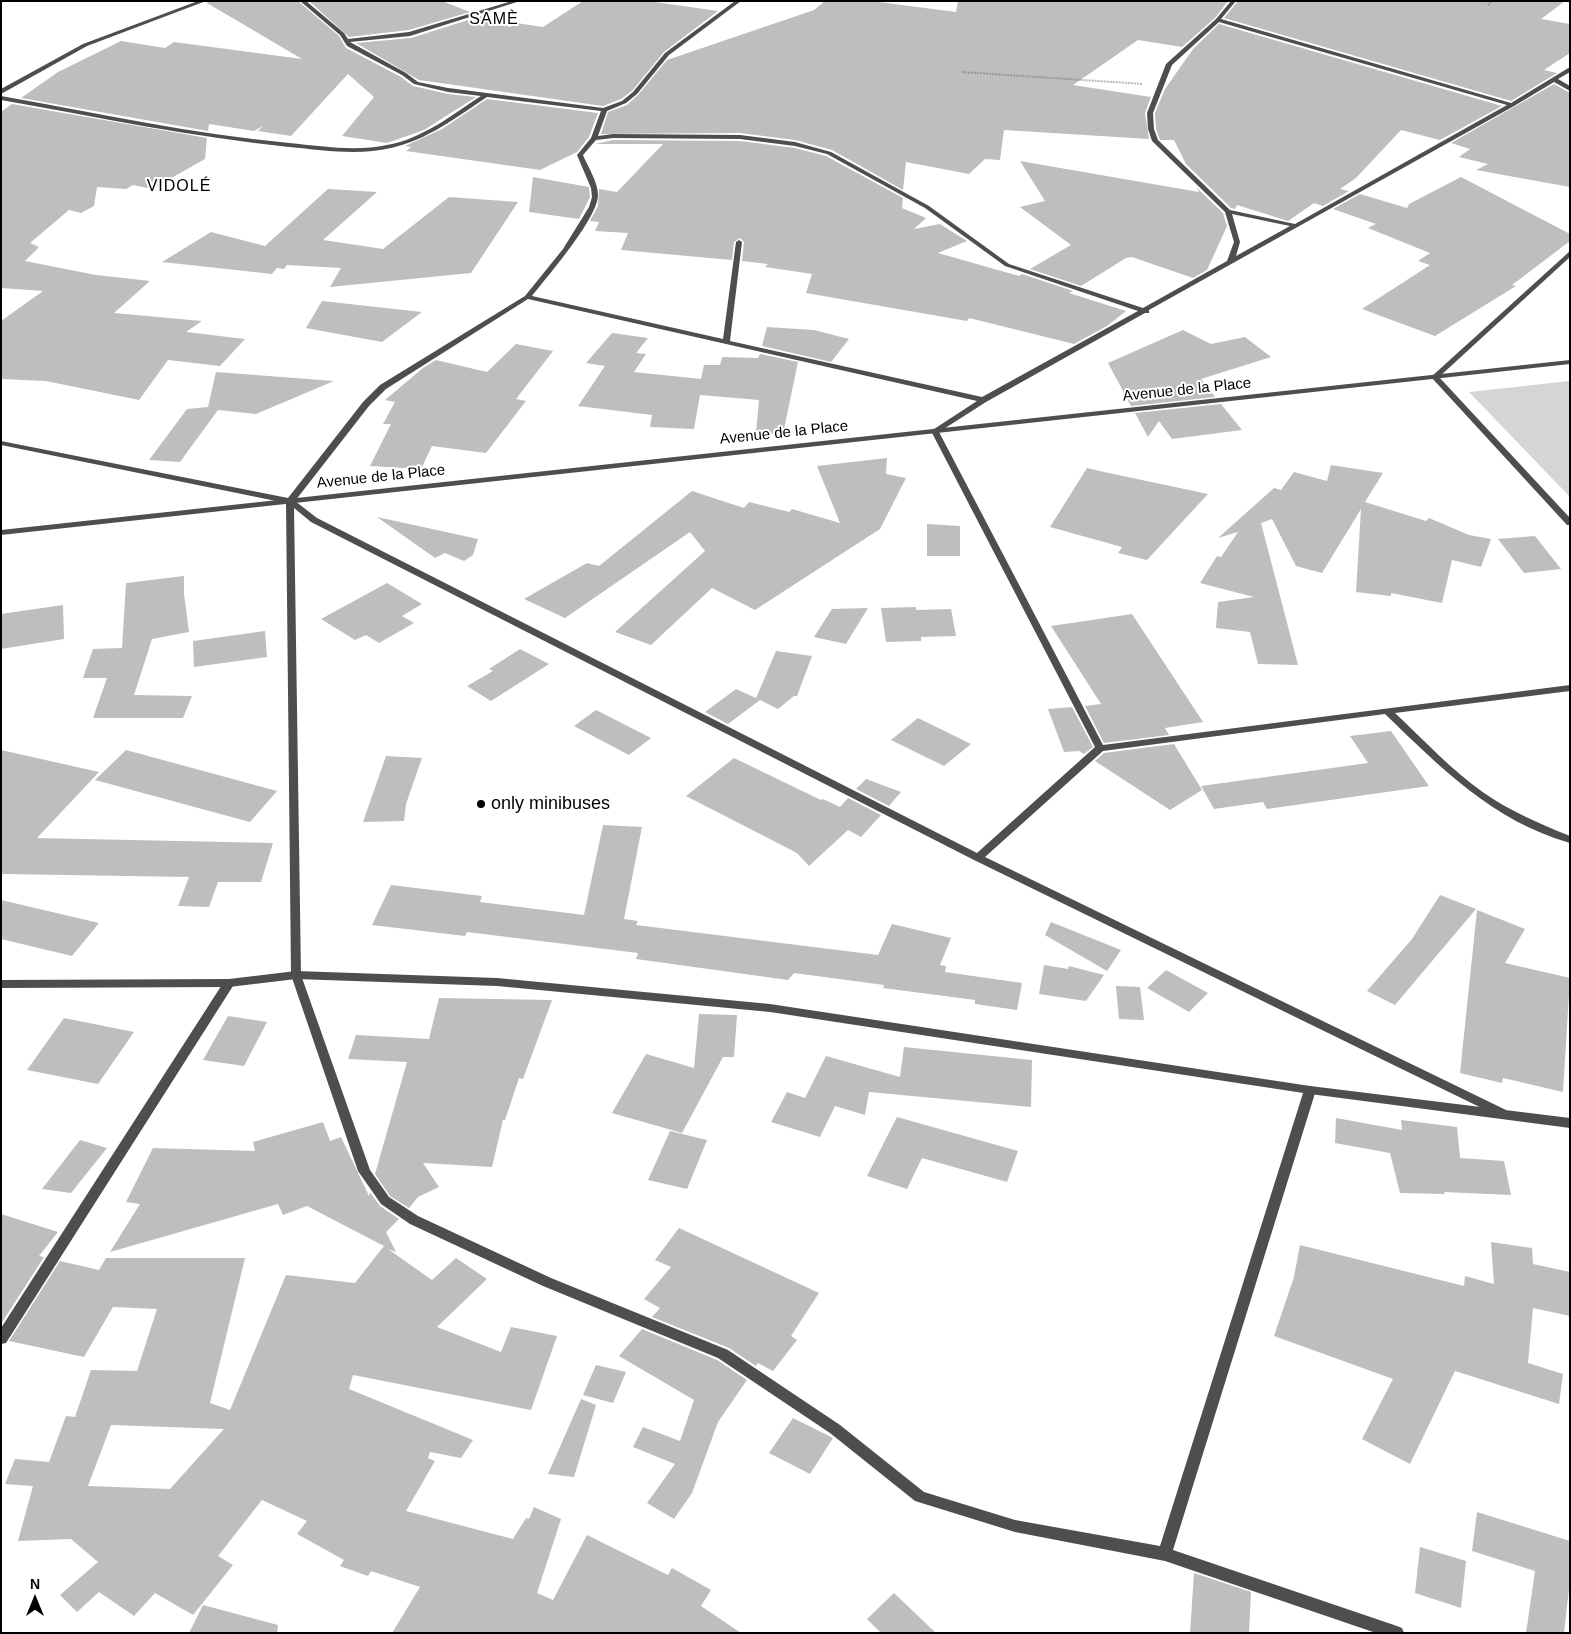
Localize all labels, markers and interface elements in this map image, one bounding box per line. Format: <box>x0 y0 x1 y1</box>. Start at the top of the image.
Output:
district label: SAMÈ <box>469 10 519 30</box>
district label: VIDOLÉ <box>146 177 212 197</box>
street label: Avenue de la Place <box>1122 374 1252 406</box>
street label: Avenue de la Place <box>719 417 849 449</box>
street label: Avenue de la Place <box>316 461 446 493</box>
place label: only minibuses <box>491 793 610 815</box>
marker: only minibuses <box>475 798 487 810</box>
north arrow <box>10 1574 60 1624</box>
text: N <box>30 1576 40 1592</box>

